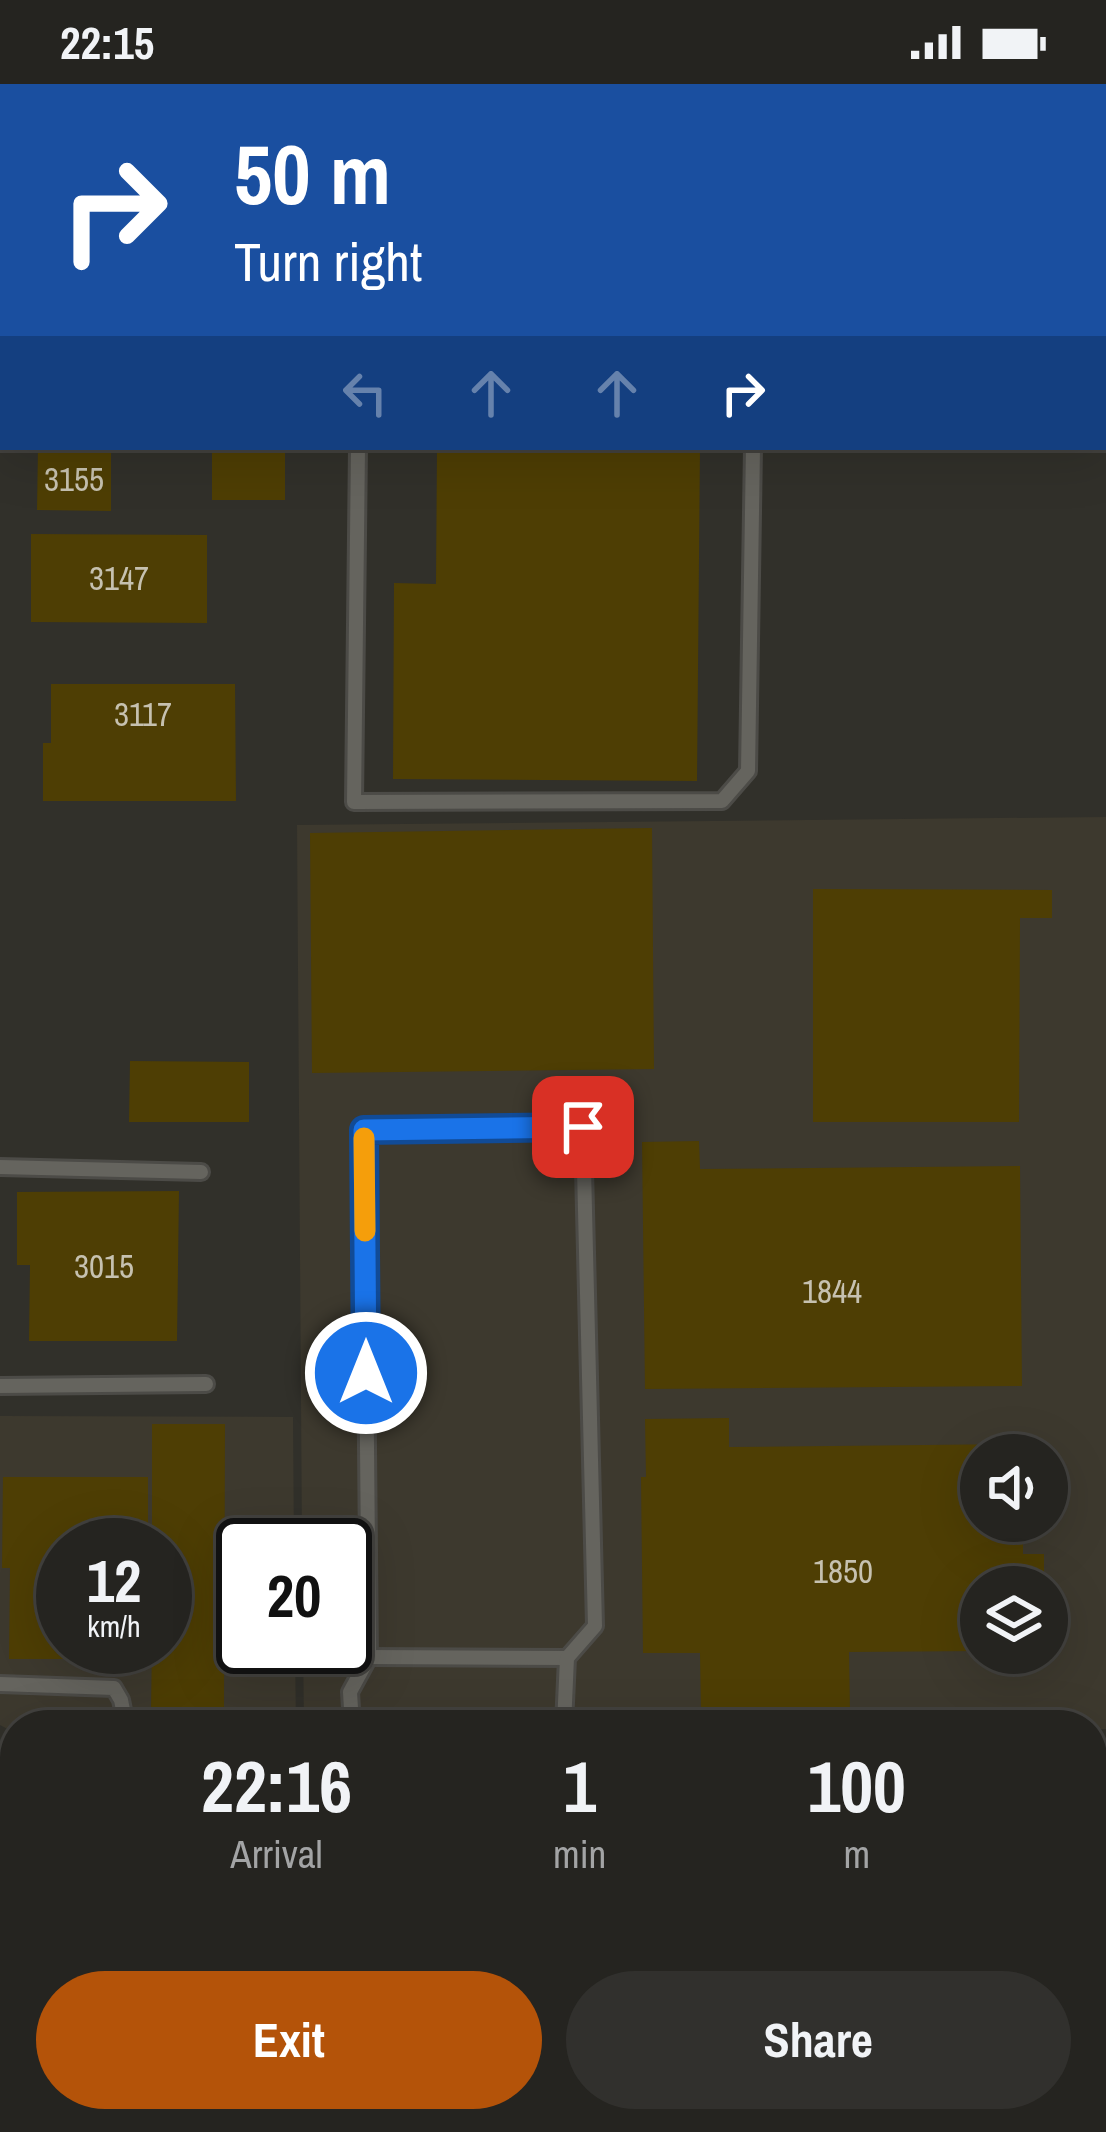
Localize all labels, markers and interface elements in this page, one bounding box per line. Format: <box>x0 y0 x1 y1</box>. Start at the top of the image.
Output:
text: 22:15 <box>60 12 154 73</box>
text: 50 m <box>234 117 391 230</box>
icon: right <box>36 132 192 288</box>
text: Turn right <box>234 225 422 298</box>
icon: left <box>332 360 398 426</box>
icon: ahead <box>458 360 524 426</box>
icon: ahead <box>584 360 650 426</box>
icon: right <box>710 360 776 426</box>
house number: 3155 <box>44 457 104 501</box>
house number: 3147 <box>89 556 149 600</box>
house number: 3117 <box>114 692 172 736</box>
pin <box>532 1076 634 1178</box>
icon: arrive <box>550 1094 616 1160</box>
house number: 3015 <box>74 1244 134 1288</box>
house number: 1844 <box>802 1269 862 1313</box>
position arrow <box>303 1310 429 1436</box>
map controls <box>960 1434 1068 1674</box>
button: sound <box>960 1434 1068 1542</box>
speed limit sign: 20 <box>216 1518 372 1674</box>
text: 12 <box>87 1540 141 1621</box>
house number: 1850 <box>813 1549 873 1593</box>
button: layers <box>960 1566 1068 1674</box>
text: km/h <box>87 1606 141 1646</box>
text: 22:16 <box>201 1737 352 1834</box>
text: 1 <box>563 1737 596 1834</box>
text: 100 <box>807 1737 906 1834</box>
text: Arrival <box>230 1828 323 1880</box>
text: min <box>553 1828 606 1880</box>
text: m <box>843 1828 870 1880</box>
button: Exit <box>36 1971 542 2109</box>
button: Share <box>566 1971 1071 2109</box>

